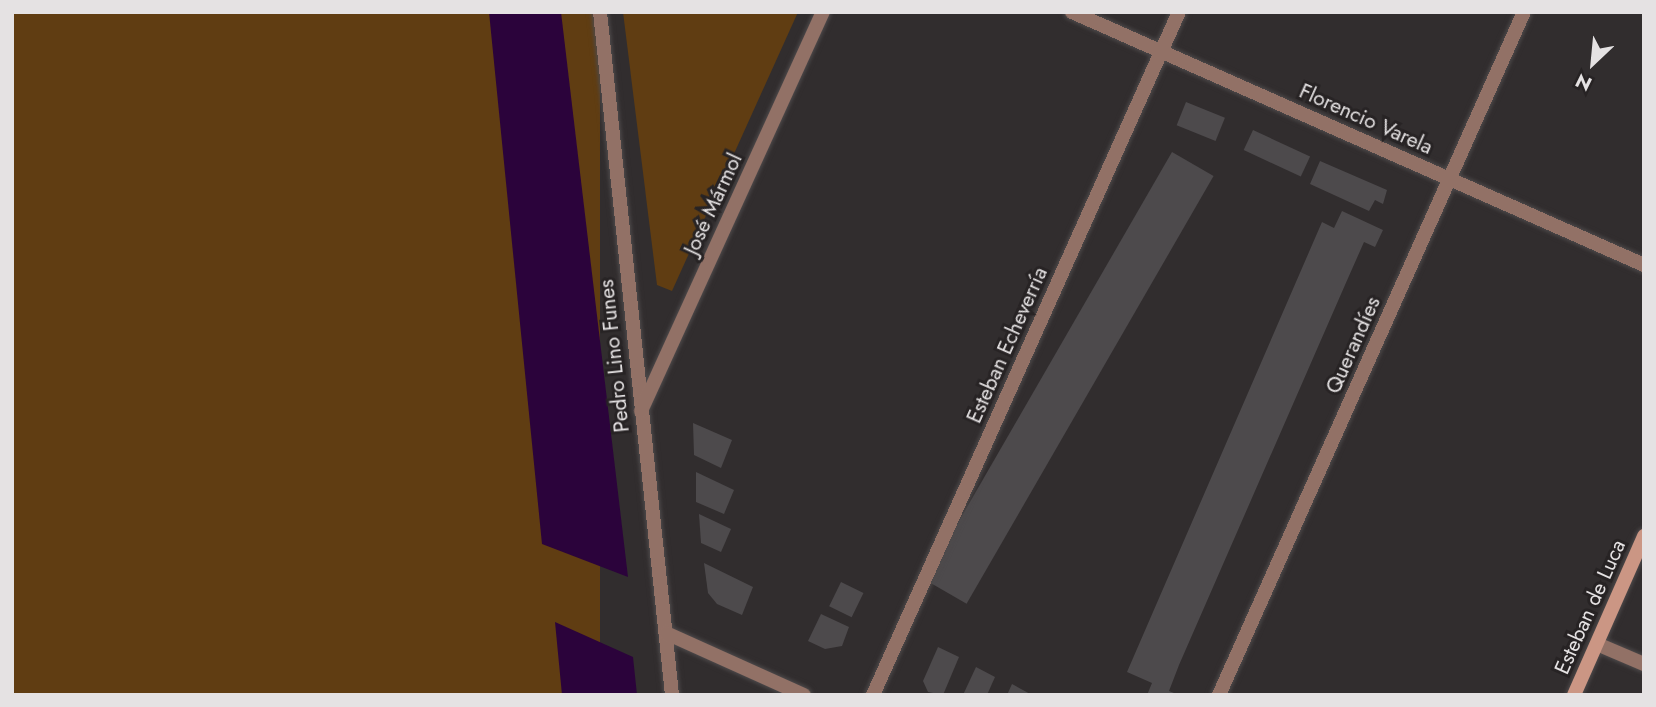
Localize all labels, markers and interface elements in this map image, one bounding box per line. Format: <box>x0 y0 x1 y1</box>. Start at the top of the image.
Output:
north arrow <box>1558 28 1628 98</box>
text: N <box>1571 67 1596 98</box>
street label: Florencio Varela <box>1295 78 1437 160</box>
street label: José Mármol <box>679 149 747 259</box>
street label: Esteban Echeverría <box>961 263 1053 427</box>
street label: Pedro Lino Funes <box>593 278 635 434</box>
street label: Querandíes <box>1320 293 1386 397</box>
street label: Esteban de Luca <box>1549 536 1631 678</box>

